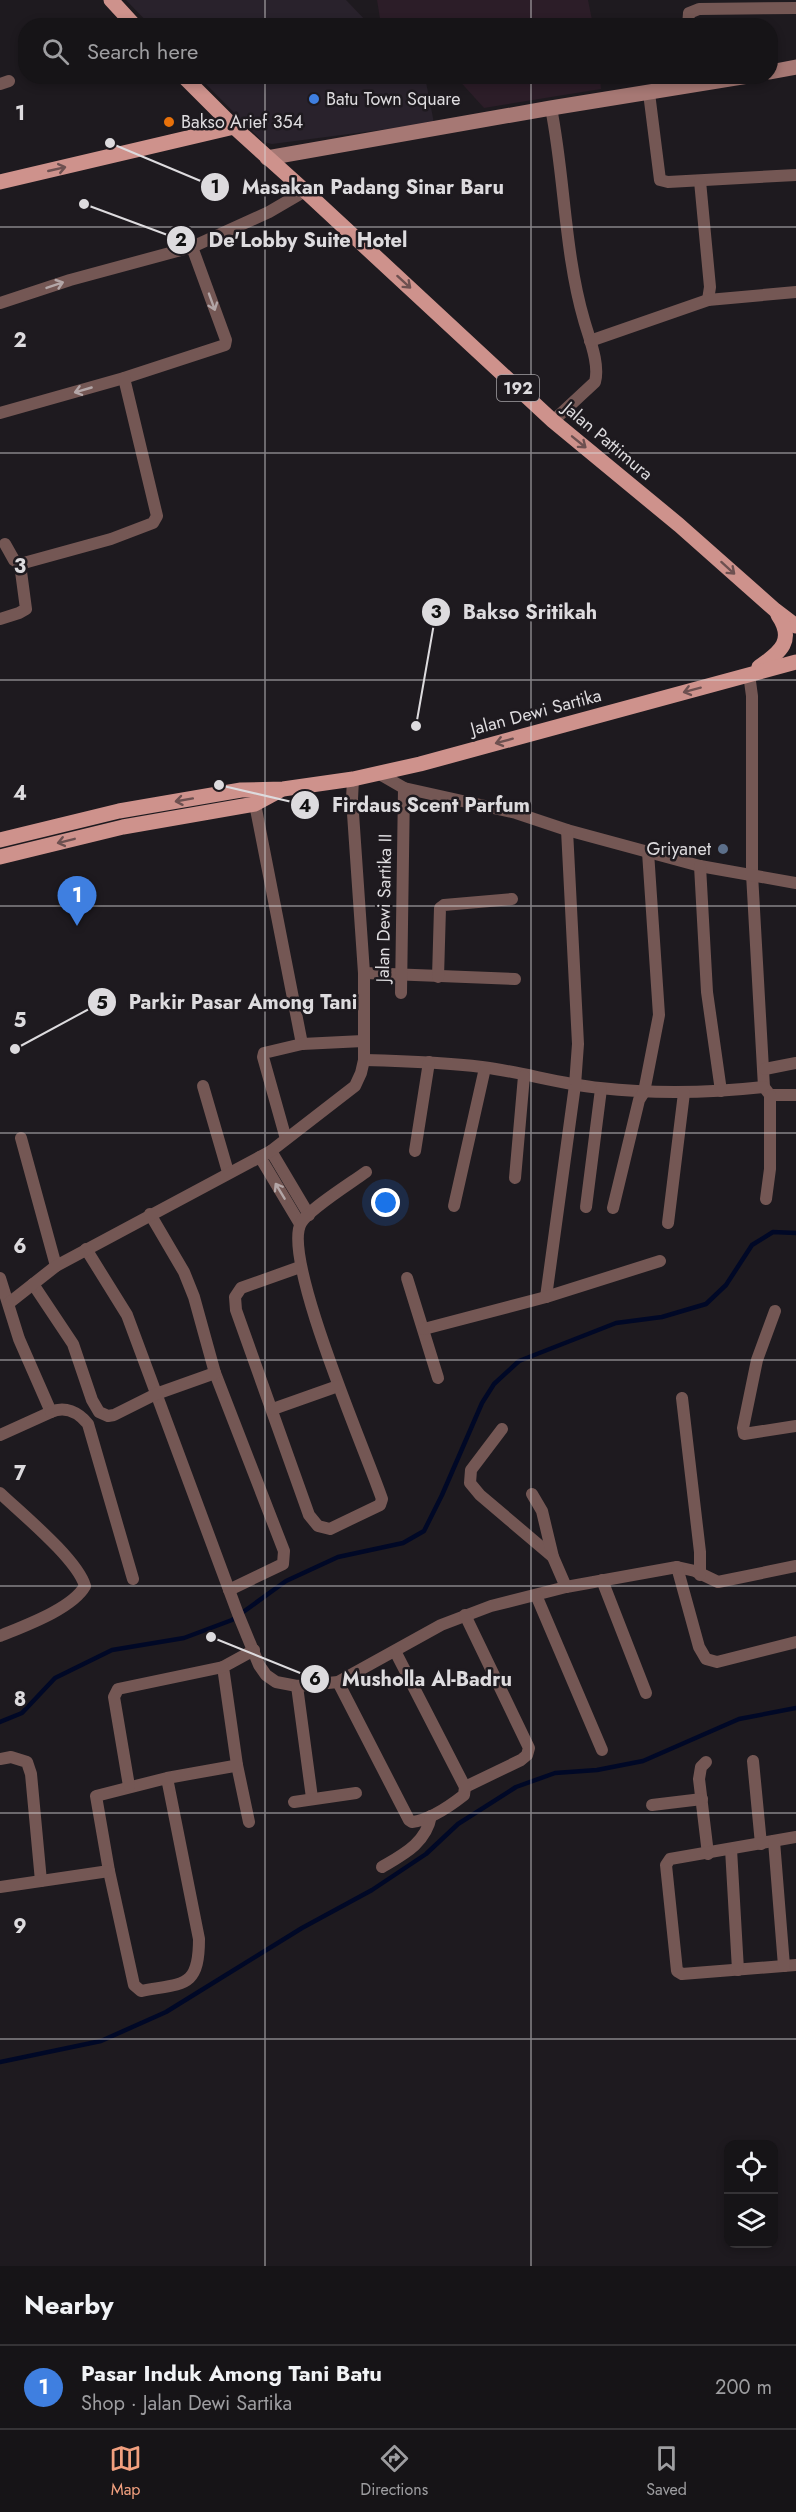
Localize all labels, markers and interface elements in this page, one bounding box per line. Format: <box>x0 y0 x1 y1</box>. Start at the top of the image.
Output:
search box <box>18 18 778 84</box>
icon: search <box>39 35 72 68</box>
text: Search here <box>87 35 198 67</box>
place label: Batu Town Square <box>326 86 461 112</box>
marker: Batu Town Square <box>307 92 321 106</box>
text: 1 <box>15 99 25 128</box>
place label: Bakso Arief 354 <box>181 109 303 135</box>
marker: Bakso Arief 354 <box>162 115 176 129</box>
one-way arrow <box>47 163 66 174</box>
callout: Masakan Padang Sinar Baru <box>200 168 516 206</box>
text: Masakan Padang Sinar Baru <box>242 173 504 202</box>
text: 1 <box>210 174 220 200</box>
callout: De'Lobby Suite Hotel <box>166 221 419 259</box>
text: De'Lobby Suite Hotel <box>209 226 407 255</box>
text: 2 <box>175 227 187 253</box>
one-way arrow <box>396 275 411 289</box>
one-way arrow <box>46 279 65 290</box>
one-way arrow <box>208 292 219 311</box>
text: 2 <box>13 326 27 355</box>
road number: 192 <box>497 375 539 401</box>
one-way arrow <box>74 385 93 396</box>
street label: Jalan Pattimura <box>556 394 659 486</box>
one-way arrow <box>570 435 586 448</box>
text: 3 <box>14 552 26 581</box>
one-way arrow <box>720 561 735 575</box>
callout: Bakso Sritikah <box>421 593 609 631</box>
text: Bakso Sritikah <box>463 598 597 627</box>
text: 3 <box>430 599 442 625</box>
street label: Jalan Dewi Sartika <box>466 682 604 742</box>
one-way arrow <box>683 684 702 696</box>
one-way arrow <box>495 736 514 747</box>
text: 4 <box>13 779 27 808</box>
callout: Firdaus Scent Parfum <box>290 786 542 824</box>
text: Firdaus Scent Parfum <box>332 791 530 820</box>
text: 4 <box>299 793 311 819</box>
one-way arrow <box>174 795 194 806</box>
street label: Jalan Dewi Sartika II <box>370 833 398 985</box>
one-way arrow <box>57 835 76 847</box>
place label: Griyanet <box>647 836 712 862</box>
marker: Griyanet <box>716 842 730 856</box>
pin: 1 <box>58 876 97 926</box>
callout: Parkir Pasar Among Tani <box>87 983 369 1021</box>
text: Parkir Pasar Among Tani <box>129 988 357 1017</box>
text: 5 <box>96 990 108 1016</box>
text: 5 <box>14 1006 27 1035</box>
one-way arrow <box>274 1183 286 1200</box>
your location <box>371 1188 400 1217</box>
text: 6 <box>13 1232 27 1261</box>
text: 7 <box>14 1459 27 1488</box>
callout: Musholla Al-Badru <box>300 1660 524 1698</box>
text: Musholla Al-Badru <box>342 1665 512 1694</box>
text: 6 <box>309 1666 321 1692</box>
text: 8 <box>14 1685 26 1714</box>
text: 9 <box>13 1912 27 1941</box>
map controls <box>724 2140 778 2248</box>
button: locate <box>724 2140 778 2194</box>
button: layers <box>724 2194 778 2248</box>
text: Nearby <box>24 2286 113 2324</box>
text: Pasar Induk Among Tani Batu <box>81 2357 382 2389</box>
text: 1 <box>38 2373 49 2402</box>
text: 200 m <box>715 2373 772 2402</box>
text: Shop · Jalan Dewi Sartika <box>81 2389 292 2418</box>
tab: Map <box>109 2442 142 2501</box>
tab: Directions <box>360 2442 428 2501</box>
tab: Saved <box>646 2442 687 2501</box>

